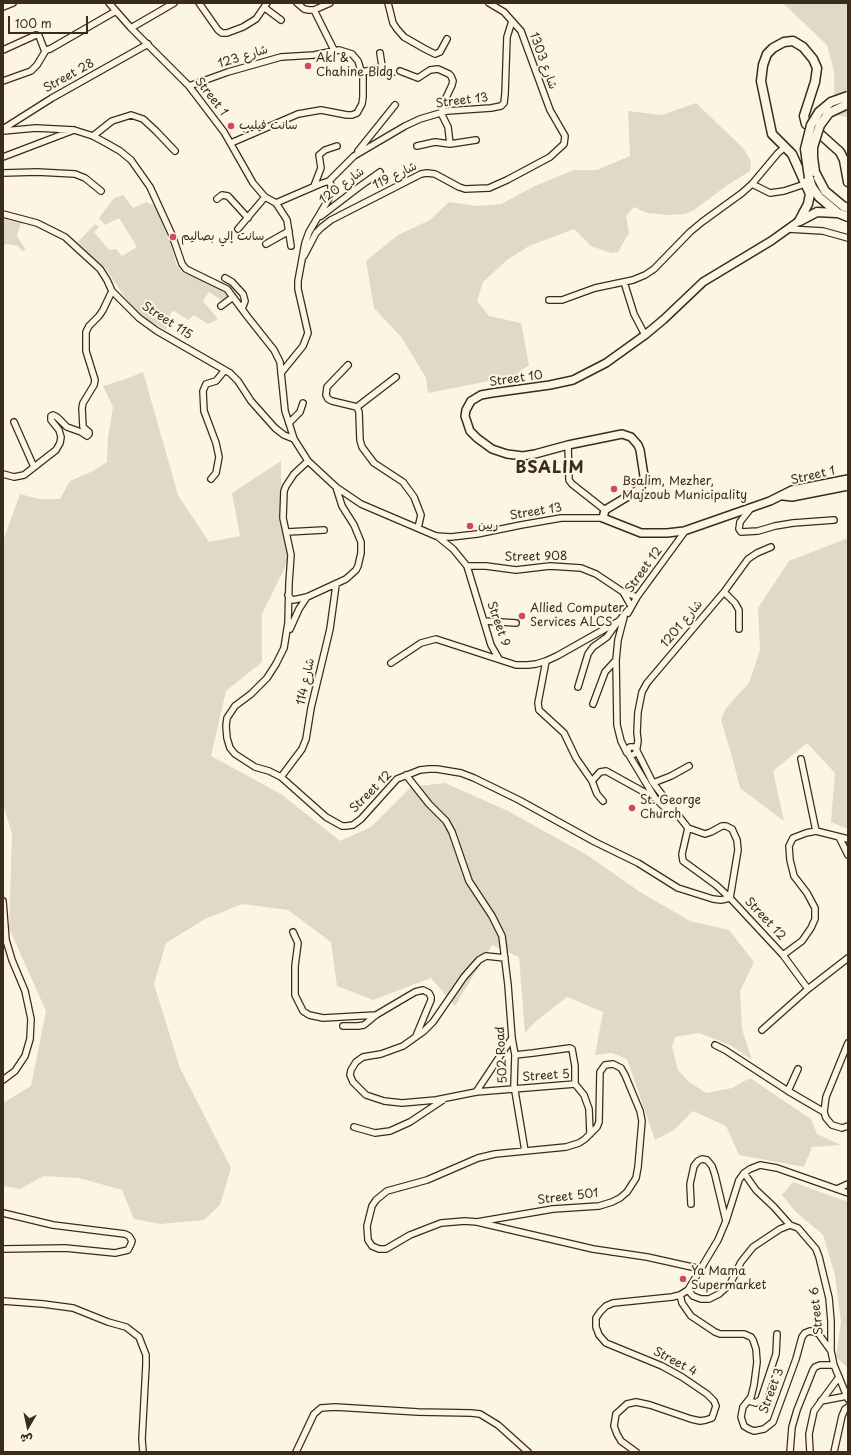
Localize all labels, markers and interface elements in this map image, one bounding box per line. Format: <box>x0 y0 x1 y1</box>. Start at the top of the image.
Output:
scale bar <box>10 8 90 34</box>
text: 100 m <box>15 14 52 32</box>
street label: شارع 1303 <box>526 31 560 91</box>
street label: شارع 123 <box>216 43 270 71</box>
place label: Akl & Chahine Bldg. <box>316 52 396 80</box>
street label: Street 28 <box>41 56 97 96</box>
marker: Akl & Chahine Bldg. <box>303 61 313 71</box>
street label: Street 1 <box>191 75 231 119</box>
street label: Street 13 <box>435 91 489 111</box>
place label: سانت فيليب <box>239 119 298 133</box>
marker: سانت فيليب <box>226 121 236 131</box>
street label: شارع 119 <box>371 159 419 193</box>
street label: شارع 120 <box>317 164 367 208</box>
place label: سانت إلي بصاليم <box>181 230 264 244</box>
marker: سانت إلي بصاليم <box>168 232 178 242</box>
street label: Street 115 <box>139 299 195 343</box>
street label: Street 10 <box>488 368 544 390</box>
district label: BSALIM <box>515 459 585 479</box>
street label: Street 1 <box>789 464 837 488</box>
place label: Bsalim, Mezher, Majzoub Municipality <box>622 475 747 503</box>
marker: Bsalim, Mezher, Majzoub Municipality <box>609 484 619 494</box>
street label: Street 13 <box>509 501 563 523</box>
place label: ريين <box>478 519 498 533</box>
marker: ريين <box>465 521 475 531</box>
street label: Street 12 <box>622 544 666 596</box>
street label: Street 908 <box>504 549 568 565</box>
street label: شارع 1201 <box>658 598 706 650</box>
street label: Street 9 <box>484 600 512 648</box>
place label: Allied Computer Services ALCS <box>530 602 624 630</box>
marker: Allied Computer Services ALCS <box>517 611 527 621</box>
street label: شارع 114 <box>294 657 318 707</box>
street label: Street 12 <box>347 768 395 816</box>
place label: St. George Church <box>640 794 701 822</box>
marker: St. George Church <box>627 803 637 813</box>
street label: Street 12 <box>741 894 789 944</box>
street label: 502 Road <box>493 1026 511 1084</box>
street label: Street 5 <box>522 1067 570 1085</box>
street label: Street 501 <box>537 1186 599 1208</box>
place label: Ya Mama Supermarket <box>691 1265 766 1293</box>
marker: Ya Mama Supermarket <box>678 1274 688 1284</box>
street label: Street 6 <box>807 1286 827 1336</box>
street label: Street 4 <box>651 1344 699 1380</box>
street label: Street 3 <box>757 1366 787 1416</box>
north arrow <box>8 1407 48 1447</box>
text: ش <box>19 1430 33 1449</box>

